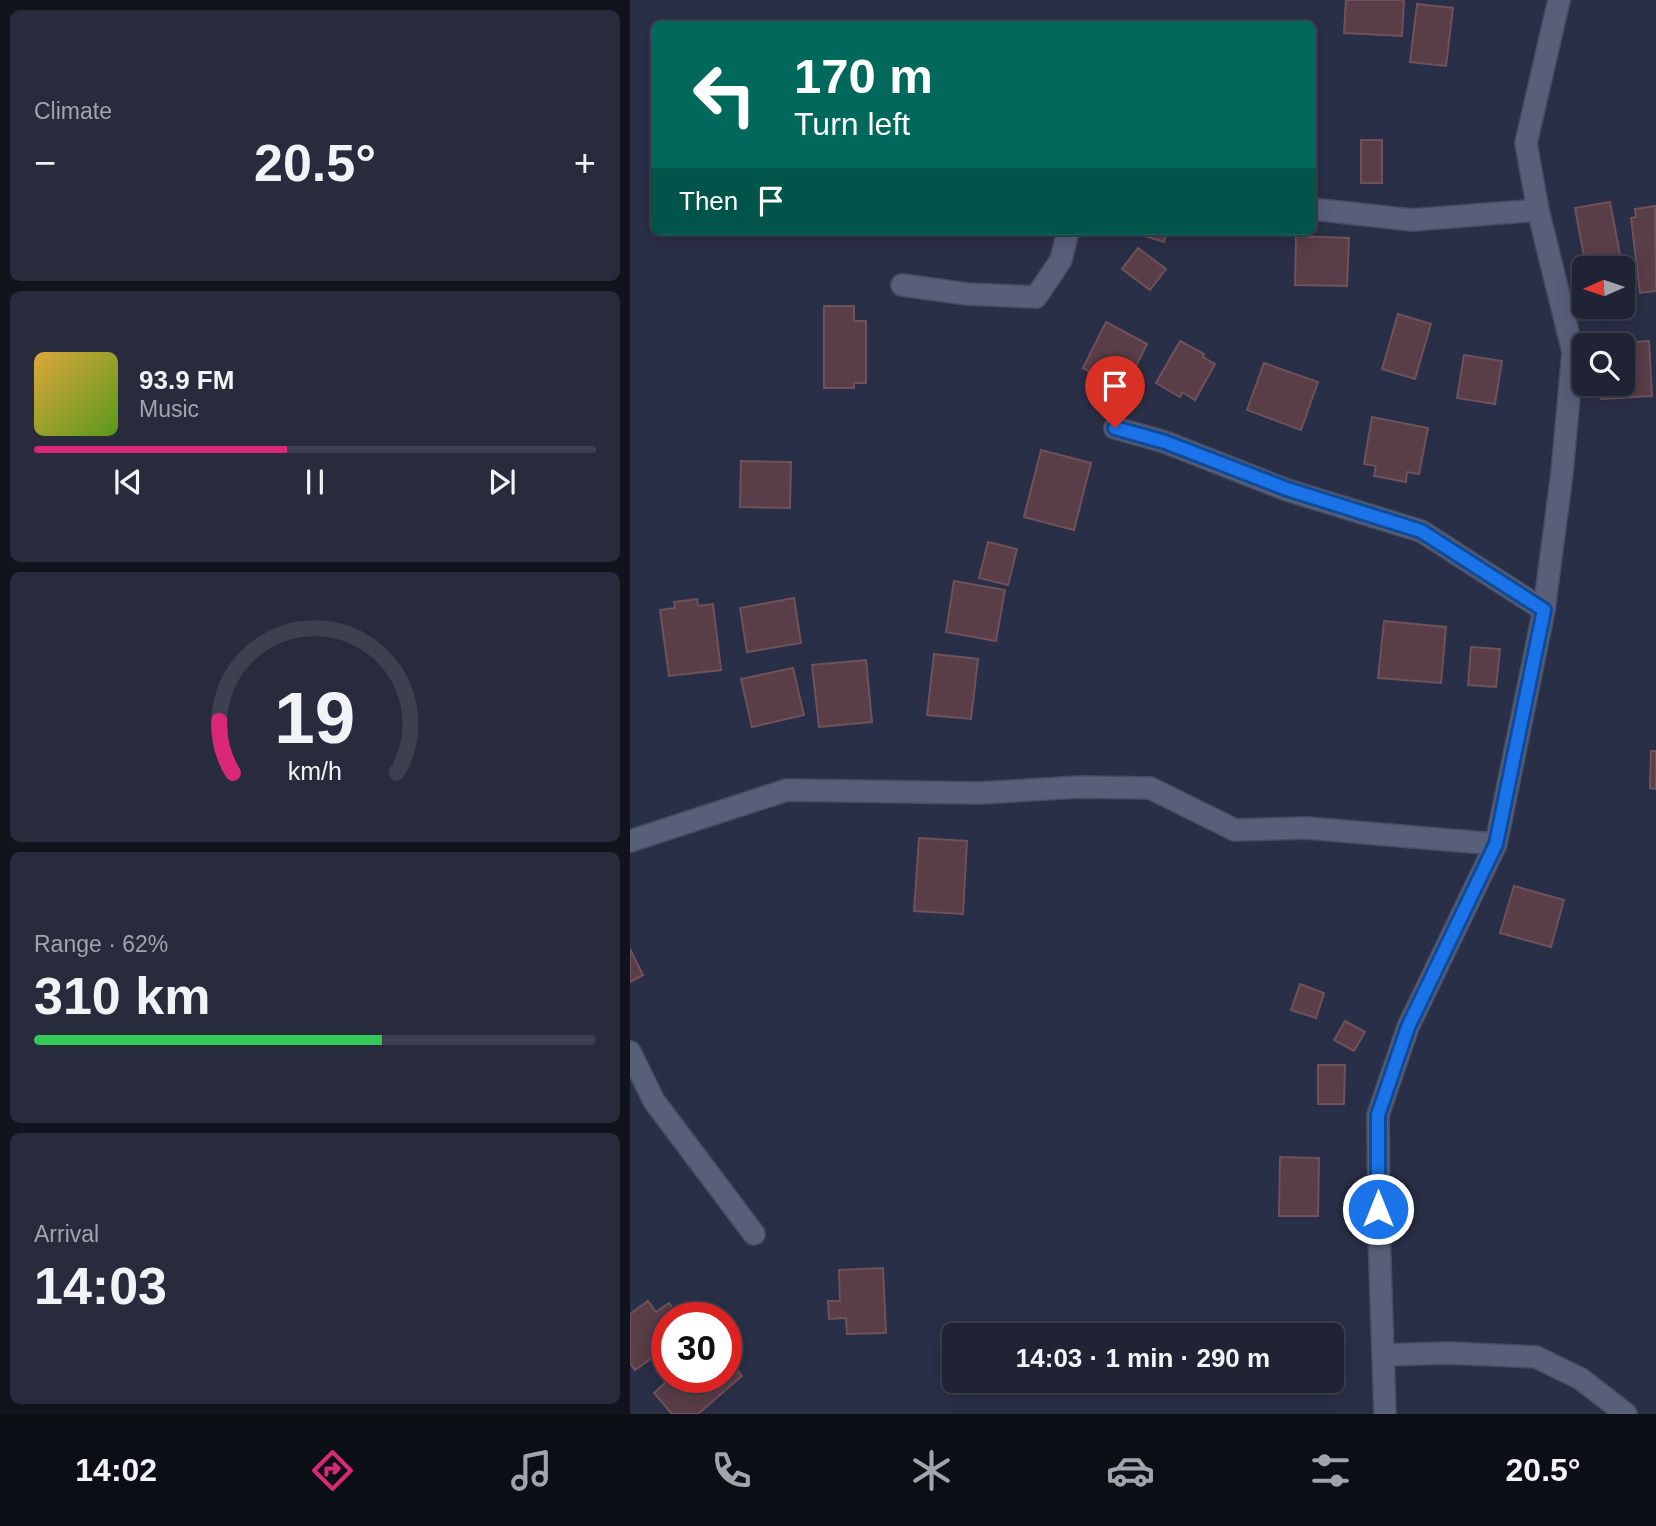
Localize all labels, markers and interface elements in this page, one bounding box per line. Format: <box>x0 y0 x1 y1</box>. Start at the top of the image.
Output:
icon: left <box>679 49 770 140</box>
text: 170 m <box>794 49 933 103</box>
text: Climate <box>34 98 112 124</box>
text: Turn left <box>794 106 910 142</box>
text: 20.5° <box>254 134 376 192</box>
text: − <box>34 142 56 184</box>
text: + <box>574 142 596 184</box>
icon: arrive <box>752 182 790 220</box>
text: Then <box>679 186 738 216</box>
north arrow <box>1572 256 1634 318</box>
map controls <box>1572 256 1635 396</box>
button: search <box>1572 333 1635 396</box>
pin <box>1085 356 1145 428</box>
text: 93.9 FM <box>139 365 234 395</box>
icon: arrive <box>1096 367 1134 405</box>
text: Music <box>139 396 199 422</box>
icon: previous <box>109 463 147 501</box>
icon: pause <box>296 463 334 501</box>
icon: next <box>483 463 521 501</box>
text: 19 <box>275 677 355 758</box>
text: km/h <box>288 757 342 785</box>
text: Range · 62% <box>34 931 168 957</box>
text: 310 km <box>34 967 210 1025</box>
position arrow <box>1341 1172 1415 1246</box>
text: Arrival <box>34 1221 99 1247</box>
text: 14:03 <box>34 1257 167 1315</box>
speed limit sign: 30 <box>651 1302 742 1393</box>
text: 14:03 · 1 min · 290 m <box>1016 1343 1270 1373</box>
icon: directions <box>308 1446 357 1495</box>
icon: music <box>507 1446 556 1495</box>
icon: phone <box>707 1446 756 1495</box>
icon: climate <box>907 1446 956 1495</box>
icon: car <box>1106 1446 1155 1495</box>
icon: filters <box>1306 1446 1355 1495</box>
text: 14:02 <box>75 1452 157 1488</box>
text: 20.5° <box>1506 1452 1581 1488</box>

